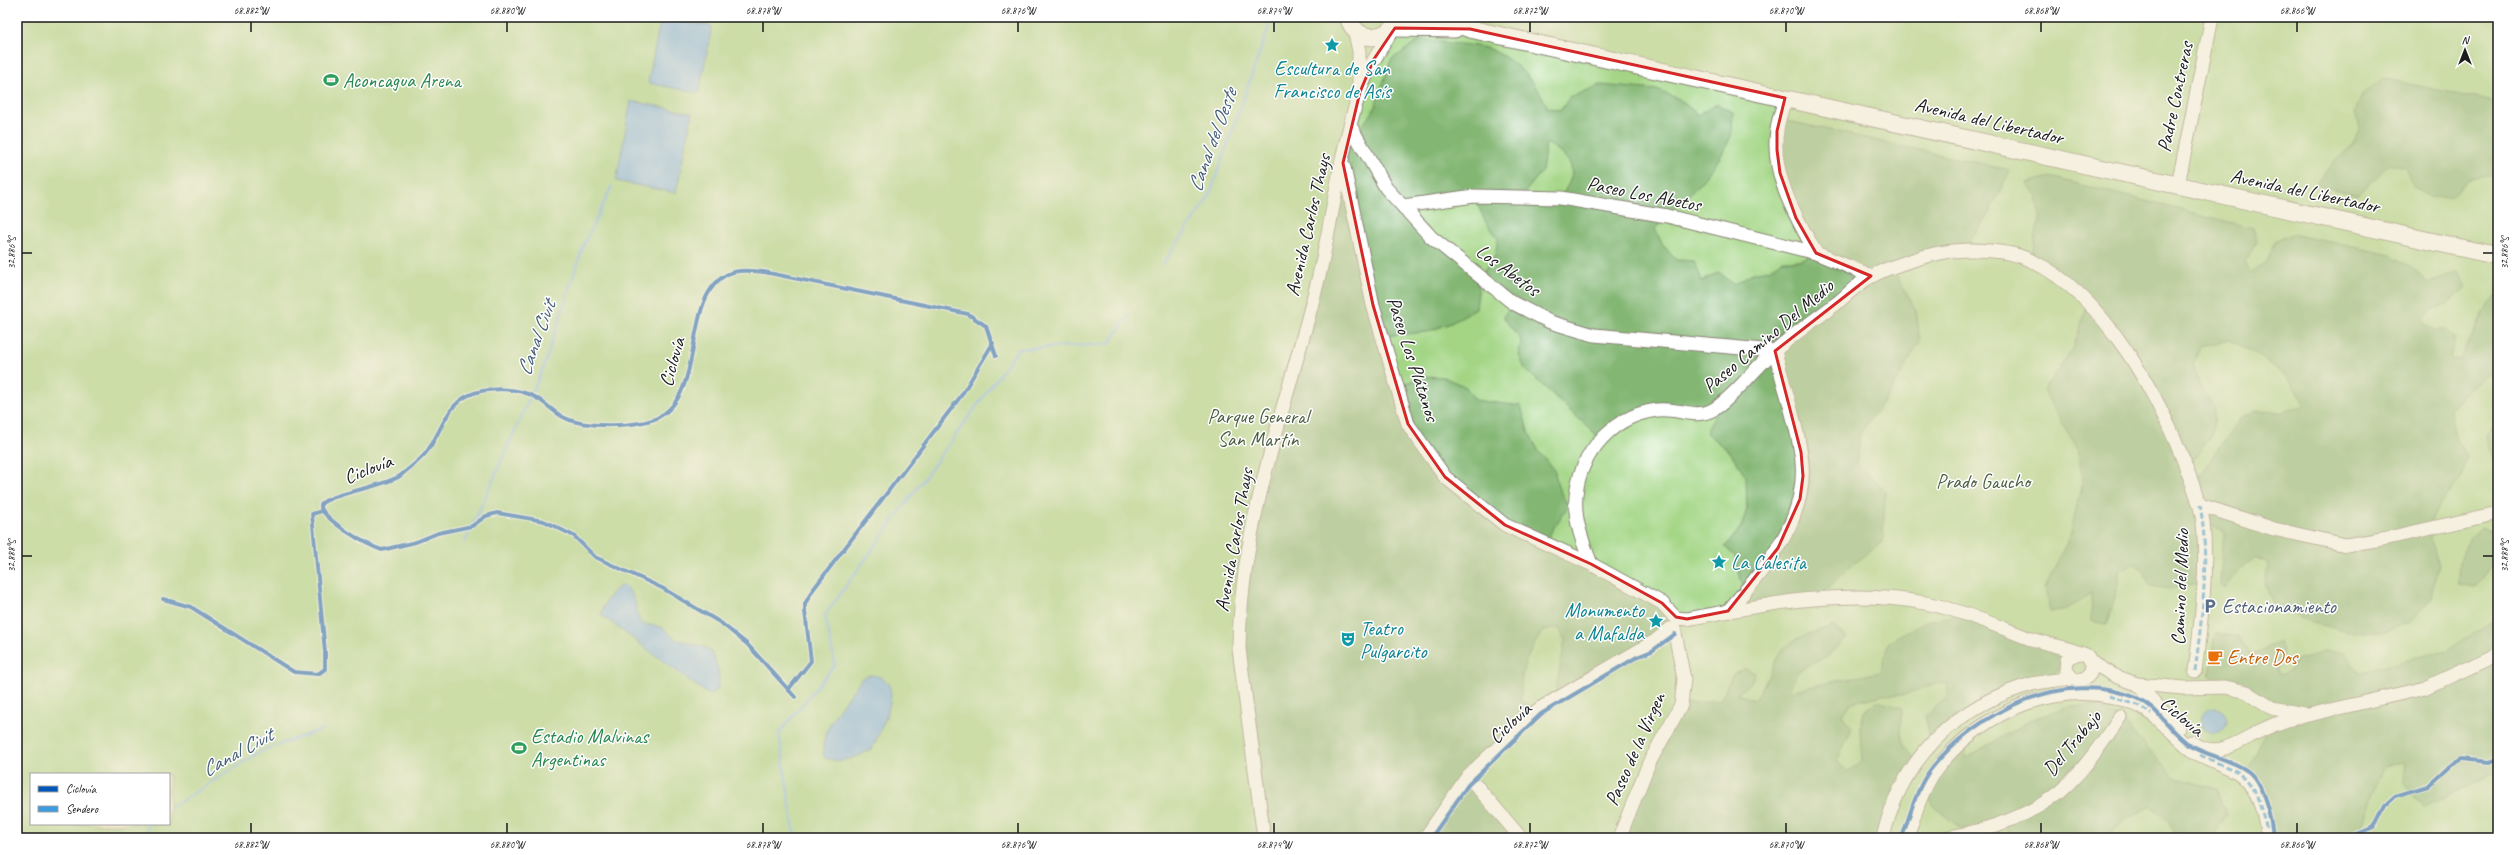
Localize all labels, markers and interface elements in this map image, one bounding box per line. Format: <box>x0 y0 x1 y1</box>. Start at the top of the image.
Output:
text: 68.882°W <box>234 4 270 17</box>
text: 68.880°W <box>490 4 526 17</box>
text: 68.878°W <box>746 4 782 17</box>
text: 68.876°W <box>1001 4 1037 17</box>
text: 68.874°W <box>1257 4 1293 17</box>
text: 68.872°W <box>1513 4 1549 17</box>
text: 68.870°W <box>1769 4 1805 17</box>
text: 68.868°W <box>2024 4 2060 17</box>
text: 68.866°W <box>2280 4 2316 17</box>
north arrow <box>2445 30 2485 70</box>
text: N <box>2462 33 2471 47</box>
place icon: Escultura de San Francisco de Asís <box>1323 36 1341 54</box>
street label: Padre Contreras <box>2151 38 2199 154</box>
place label: Escultura de San Francisco de Asís <box>1273 56 1393 104</box>
place label: Aconcagua Arena <box>343 68 462 93</box>
sports icon: Aconcagua Arena <box>322 71 340 89</box>
water label: Canal del Oeste <box>1181 82 1244 195</box>
street label: Avenida del Libertador <box>1912 92 2067 151</box>
street label: Avenida Carlos Thays <box>1280 149 1337 298</box>
street label: Avenida del Libertador <box>2228 163 2383 219</box>
street label: Paseo Los Abetos <box>1585 171 1705 218</box>
text: 32.886°S <box>5 235 18 269</box>
text: 32.886°S <box>2498 235 2511 269</box>
street label: Los Abetos <box>1471 238 1547 303</box>
street label: Paseo Camino Del Medio <box>1697 273 1840 398</box>
water label: Canal Civit <box>511 293 563 379</box>
street label: Paseo Los Plátanos <box>1381 294 1446 427</box>
street label: Ciclovía <box>653 333 691 389</box>
park label: Parque General San Martín <box>1207 404 1312 452</box>
street label: Ciclovía <box>340 448 397 490</box>
street label: Avenida Carlos Thays <box>1209 464 1259 614</box>
park label: Prado Gaucho <box>1936 469 2032 494</box>
street label: Camino del Medio <box>2165 527 2195 646</box>
text: 32.888°S <box>5 538 18 572</box>
text: 32.888°S <box>2498 538 2511 572</box>
place label: La Calesita <box>1731 550 1808 575</box>
place icon: La Calesita <box>1710 553 1728 571</box>
place label: Estacionamiento <box>2222 594 2337 619</box>
parking icon: Estacionamiento <box>2201 597 2219 615</box>
place label: Monumento a Mafalda <box>1565 598 1645 646</box>
place icon: Monumento a Mafalda <box>1647 612 1665 630</box>
place label: Teatro Pulgarcito <box>1360 616 1427 664</box>
theatre icon: Teatro Pulgarcito <box>1339 630 1357 648</box>
place label: Entre Dos <box>2227 645 2299 670</box>
cafe icon: Entre Dos <box>2206 648 2224 666</box>
street label: Paseo de la Virgen <box>1599 688 1671 809</box>
street label: Ciclovía <box>2155 690 2210 742</box>
street label: Ciclovía <box>1483 696 1538 749</box>
street label: Del Trabajo <box>2037 704 2107 781</box>
water label: Canal Civit <box>197 720 281 782</box>
place label: Estadio Malvinas Argentinas <box>531 724 650 772</box>
sports icon: Estadio Malvinas Argentinas <box>510 739 528 757</box>
legend <box>30 773 170 825</box>
text: Ciclovía <box>66 781 97 797</box>
text: Sendero <box>66 801 99 817</box>
text: 68.882°W <box>234 838 270 851</box>
text: 68.880°W <box>490 838 526 851</box>
text: 68.878°W <box>746 838 782 851</box>
text: 68.876°W <box>1001 838 1037 851</box>
text: 68.874°W <box>1257 838 1293 851</box>
text: 68.872°W <box>1513 838 1549 851</box>
text: 68.870°W <box>1769 838 1805 851</box>
text: 68.868°W <box>2024 838 2060 851</box>
text: 68.866°W <box>2280 838 2316 851</box>

